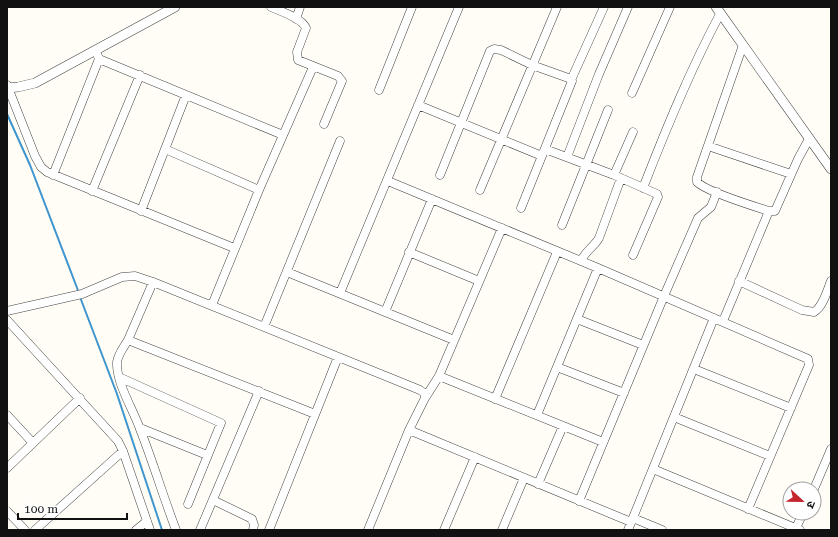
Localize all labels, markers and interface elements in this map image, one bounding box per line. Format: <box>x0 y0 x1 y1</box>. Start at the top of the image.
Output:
north arrow <box>782 481 822 521</box>
scale bar <box>18 495 127 521</box>
text: उ <box>803 499 818 510</box>
text: 100 m <box>24 502 58 516</box>

